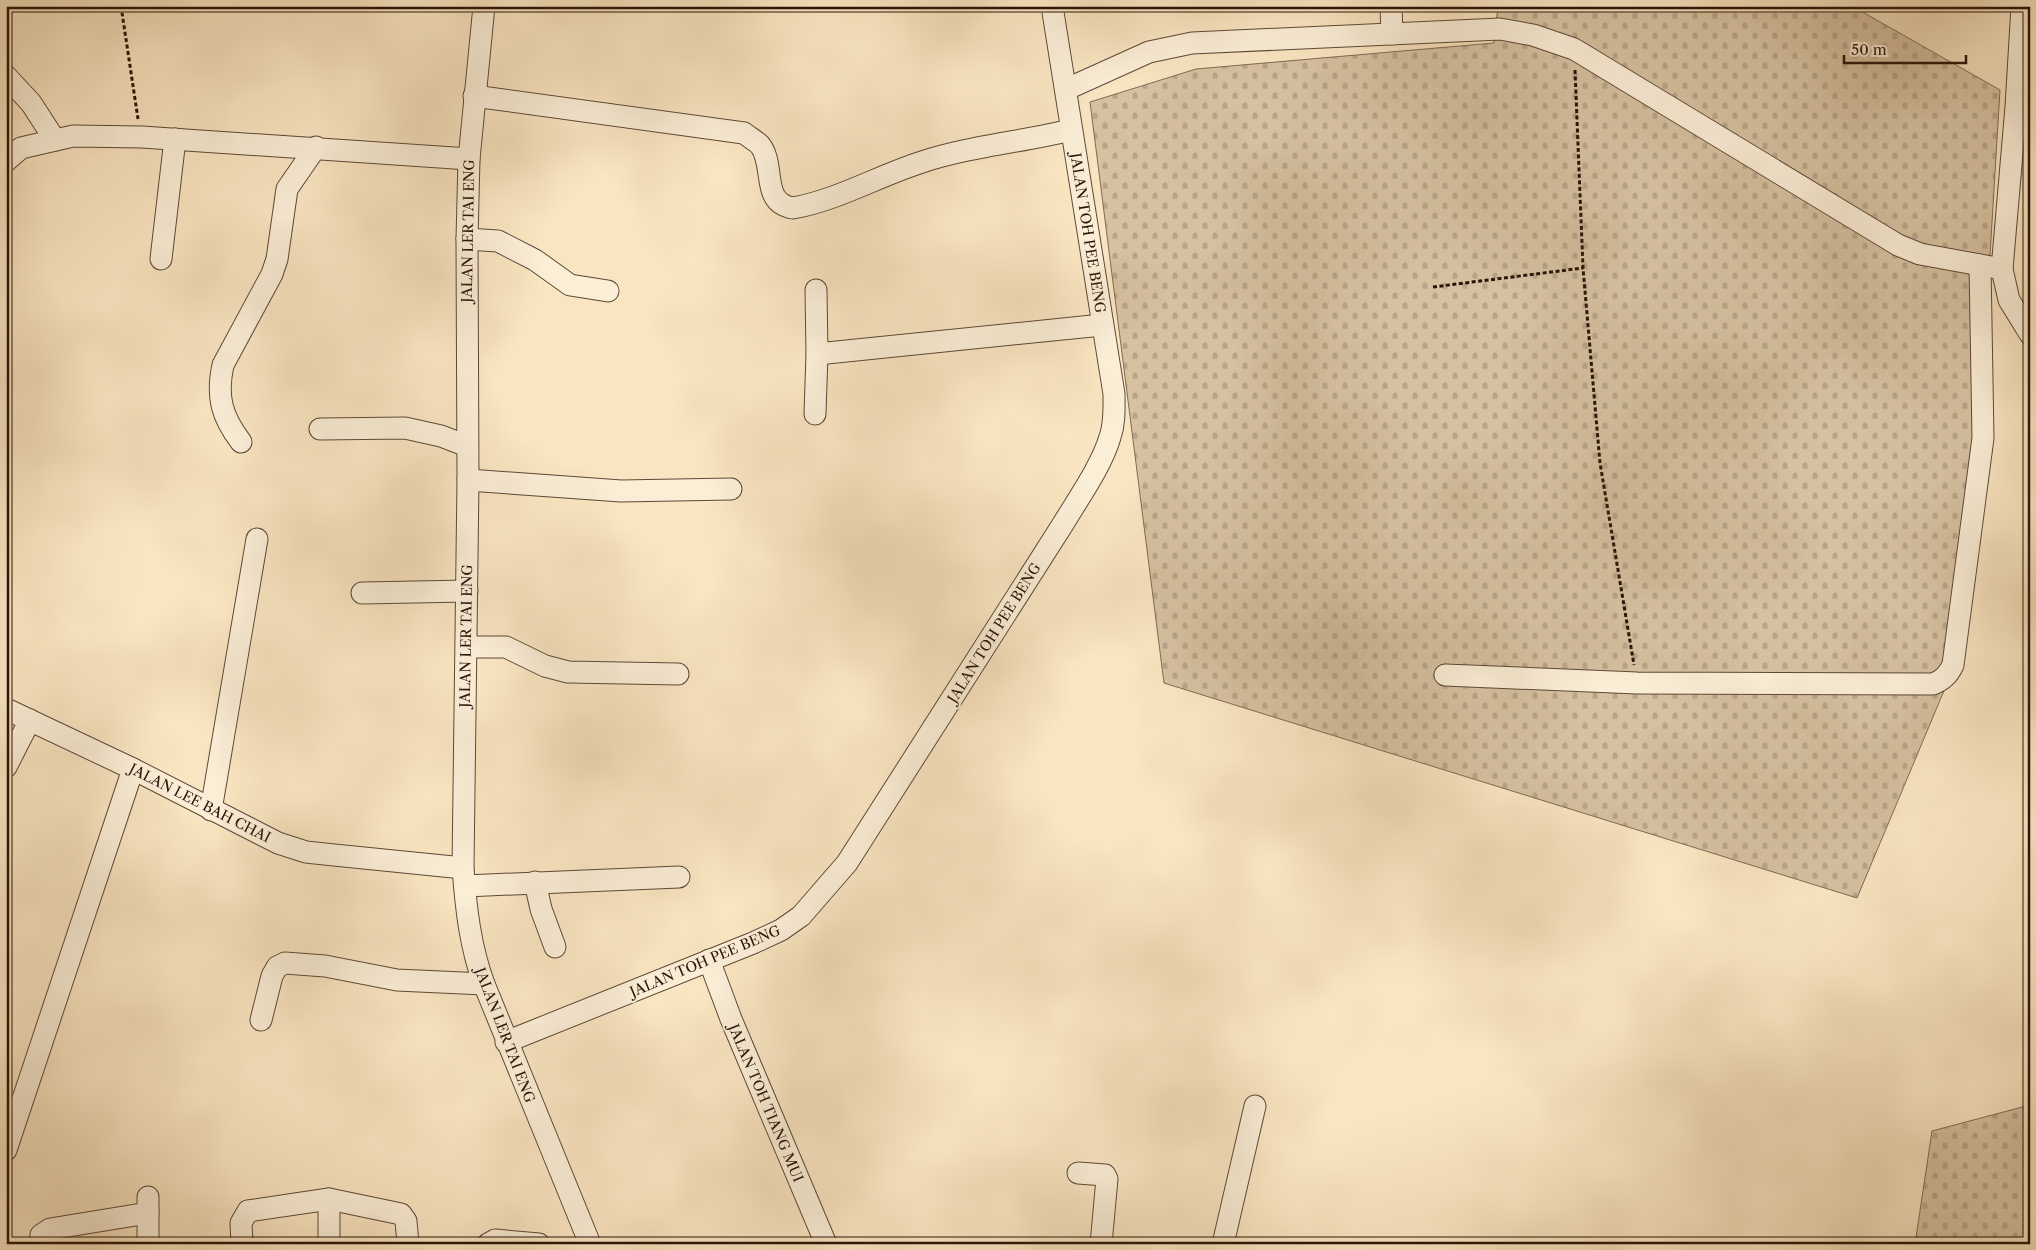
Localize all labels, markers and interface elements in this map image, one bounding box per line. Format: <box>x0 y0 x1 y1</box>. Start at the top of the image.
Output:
scale bar <box>1844 32 1966 64</box>
text: 50 m <box>1851 40 1887 59</box>
street label: JALAN TOH PEE BENG <box>1066 150 1110 314</box>
street label: JALAN LER TAI ENG <box>458 159 478 305</box>
street label: JALAN TOH PEE BENG <box>942 560 1045 708</box>
street label: JALAN LER TAI ENG <box>456 564 476 710</box>
street label: JALAN LEE BAH CHAI <box>124 759 274 847</box>
street label: JALAN TOH PEE BENG <box>625 921 783 1002</box>
street label: JALAN LER TAI ENG <box>470 963 539 1105</box>
street label: JALAN TOH TIANG MUI <box>724 1019 807 1185</box>

